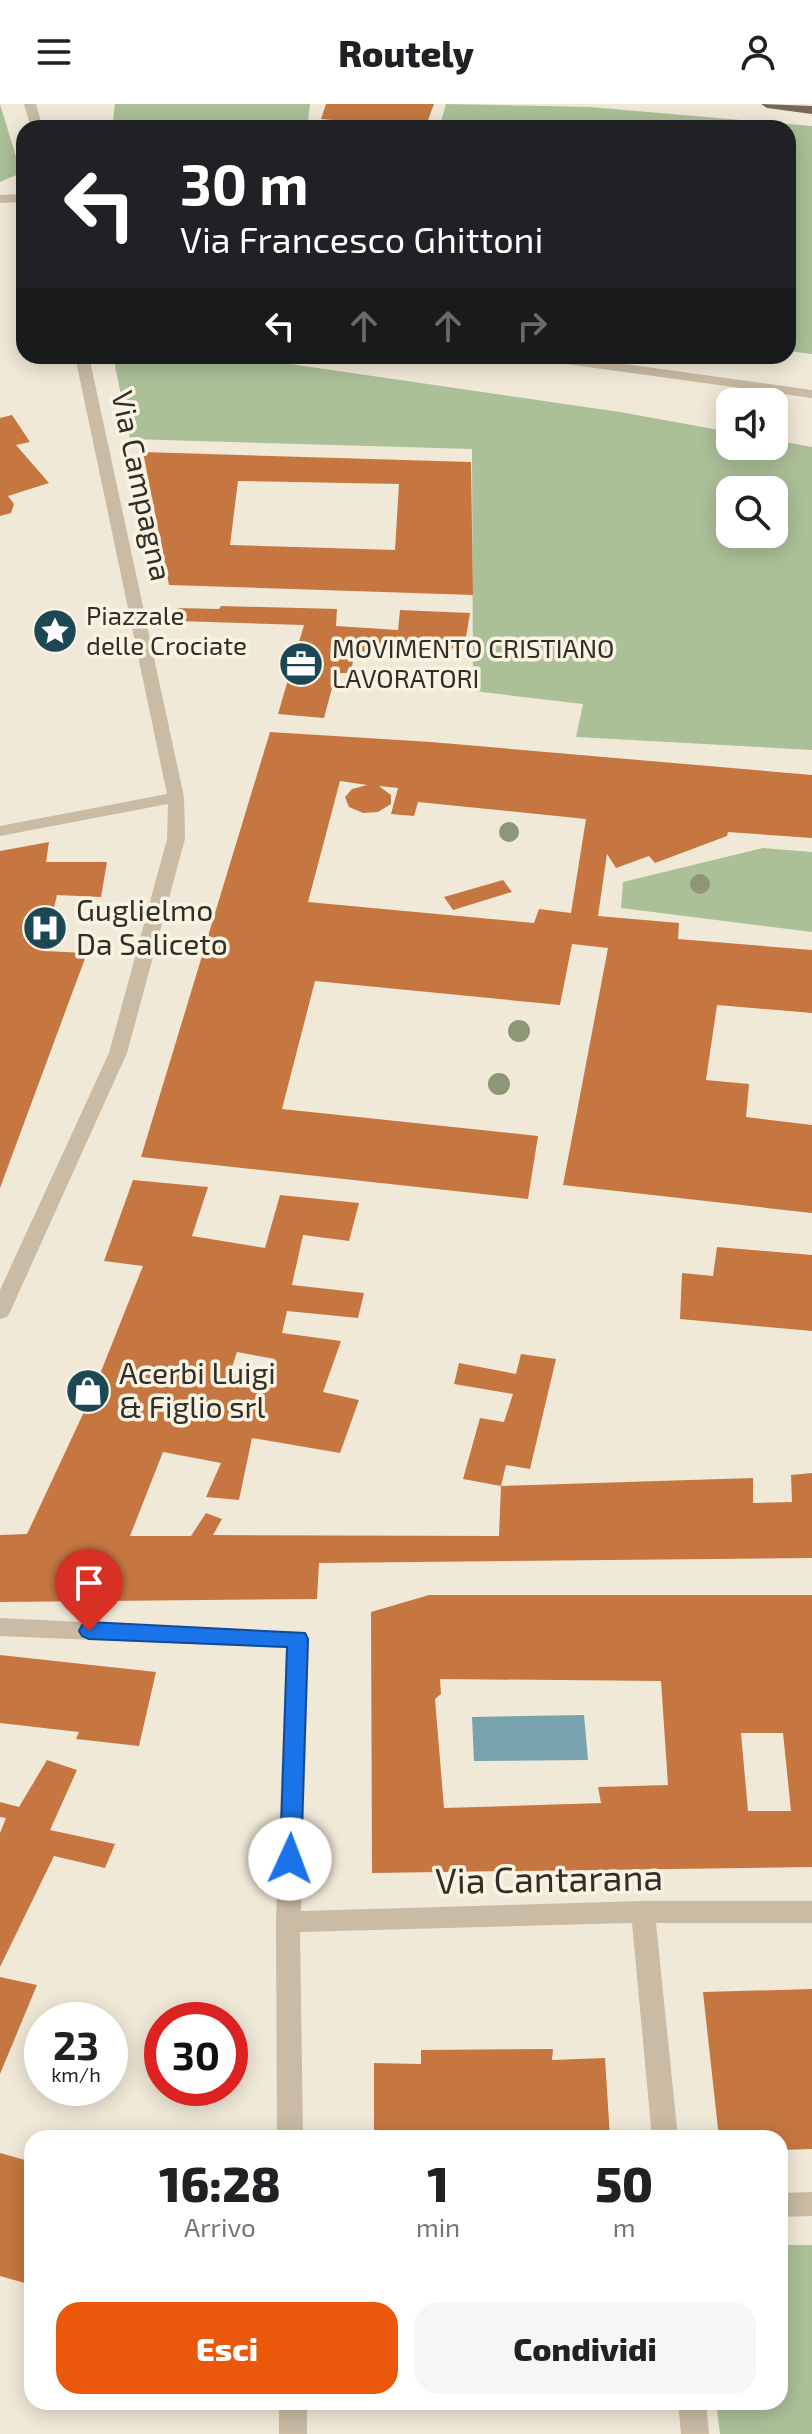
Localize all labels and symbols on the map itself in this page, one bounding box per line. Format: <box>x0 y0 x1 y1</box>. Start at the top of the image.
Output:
street label: Via Campagna <box>105 387 181 584</box>
place label: Piazzale delle Crociate <box>86 599 247 660</box>
place icon: Piazzale delle Crociate <box>31 607 79 655</box>
place label: MOVIMENTO CRISTIANO LAVORATORI <box>332 632 614 693</box>
office icon: MOVIMENTO CRISTIANO LAVORATORI <box>277 640 325 688</box>
place label: Guglielmo Da Saliceto <box>76 891 228 961</box>
hospital icon: Guglielmo Da Saliceto <box>21 904 69 952</box>
place label: Acerbi Luigi & Figlio srl <box>119 1354 276 1424</box>
shop icon: Acerbi Luigi & Figlio srl <box>64 1367 112 1415</box>
pin <box>55 1549 123 1631</box>
position arrow <box>248 1817 332 1901</box>
street label: Via Cantarana <box>435 1854 663 1901</box>
speed limit sign: 30 <box>144 2002 248 2106</box>

